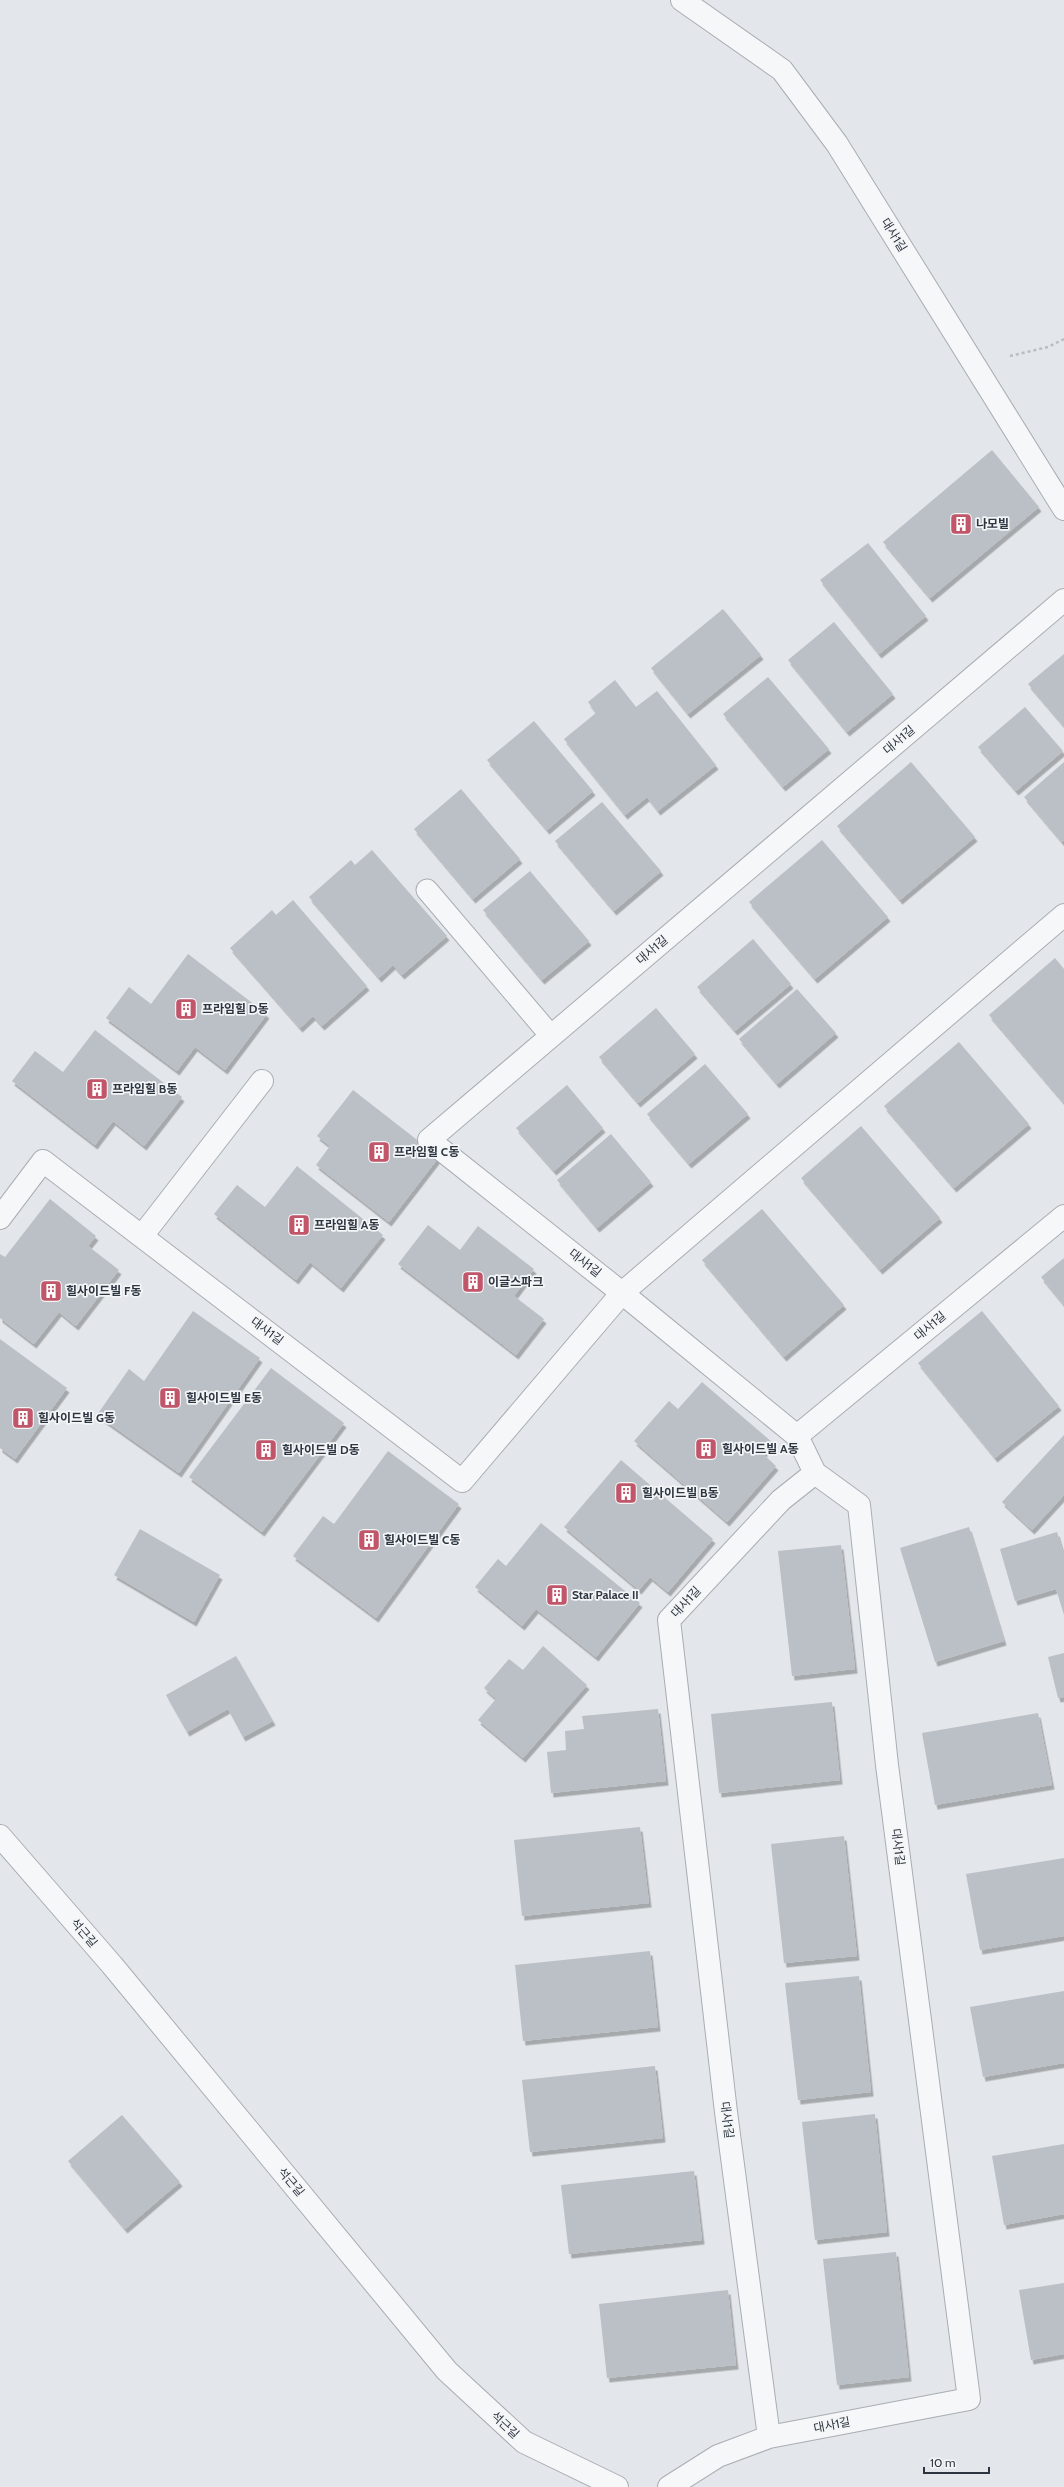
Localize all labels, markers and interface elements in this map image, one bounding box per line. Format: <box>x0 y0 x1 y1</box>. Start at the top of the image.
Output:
street label: 대사1길 <box>878 215 911 254</box>
building icon: 나모빌 <box>948 511 974 537</box>
place label: 나모빌 <box>976 516 1009 531</box>
street label: 대사1길 <box>880 722 918 757</box>
street label: 대사1길 <box>633 932 671 967</box>
building icon: 프라임힐 D동 <box>173 996 199 1022</box>
place label: 프라임힐 D동 <box>202 1001 269 1016</box>
building icon: 프라임힐 B동 <box>84 1076 110 1102</box>
place label: 프라임힐 B동 <box>112 1081 177 1096</box>
building icon: 프라임힐 C동 <box>366 1139 392 1165</box>
place label: 프라임힐 C동 <box>394 1144 459 1159</box>
building icon: 프라임힐 A동 <box>286 1212 312 1238</box>
place label: 프라임힐 A동 <box>314 1217 379 1232</box>
street label: 대사1길 <box>566 1245 605 1280</box>
building icon: 이글스파크 <box>460 1269 486 1295</box>
place label: 이글스파크 <box>488 1274 543 1289</box>
building icon: 힐사이드빌 F동 <box>38 1278 64 1304</box>
place label: 힐사이드빌 F동 <box>66 1283 141 1298</box>
street label: 대사1길 <box>911 1308 949 1343</box>
street label: 대사1길 <box>248 1313 287 1348</box>
building icon: 힐사이드빌 E동 <box>157 1385 183 1411</box>
place label: 힐사이드빌 E동 <box>186 1390 262 1405</box>
building icon: 힐사이드빌 G동 <box>10 1405 36 1431</box>
place label: 힐사이드빌 G동 <box>38 1410 115 1425</box>
building icon: 힐사이드빌 A동 <box>693 1436 719 1462</box>
building icon: 힐사이드빌 D동 <box>253 1437 279 1463</box>
place label: 힐사이드빌 A동 <box>722 1441 798 1456</box>
place label: 힐사이드빌 D동 <box>282 1442 360 1457</box>
building icon: 힐사이드빌 B동 <box>613 1480 639 1506</box>
place label: 힐사이드빌 B동 <box>642 1485 718 1500</box>
building icon: 힐사이드빌 C동 <box>356 1527 382 1553</box>
place label: 힐사이드빌 C동 <box>384 1532 460 1547</box>
building icon: Star Palace II <box>544 1582 570 1608</box>
street label: 대사1길 <box>668 1583 704 1620</box>
place label: Star Palace II <box>572 1587 639 1602</box>
street label: 대사1길 <box>889 1828 908 1866</box>
street label: 석근길 <box>68 1915 101 1950</box>
street label: 대사1길 <box>718 2101 737 2139</box>
street label: 석근길 <box>275 2164 308 2199</box>
street label: 석근길 <box>488 2408 523 2441</box>
street label: 대사1길 <box>812 2414 852 2435</box>
scale bar <box>924 2449 989 2475</box>
text: 10 m <box>930 2455 956 2470</box>

